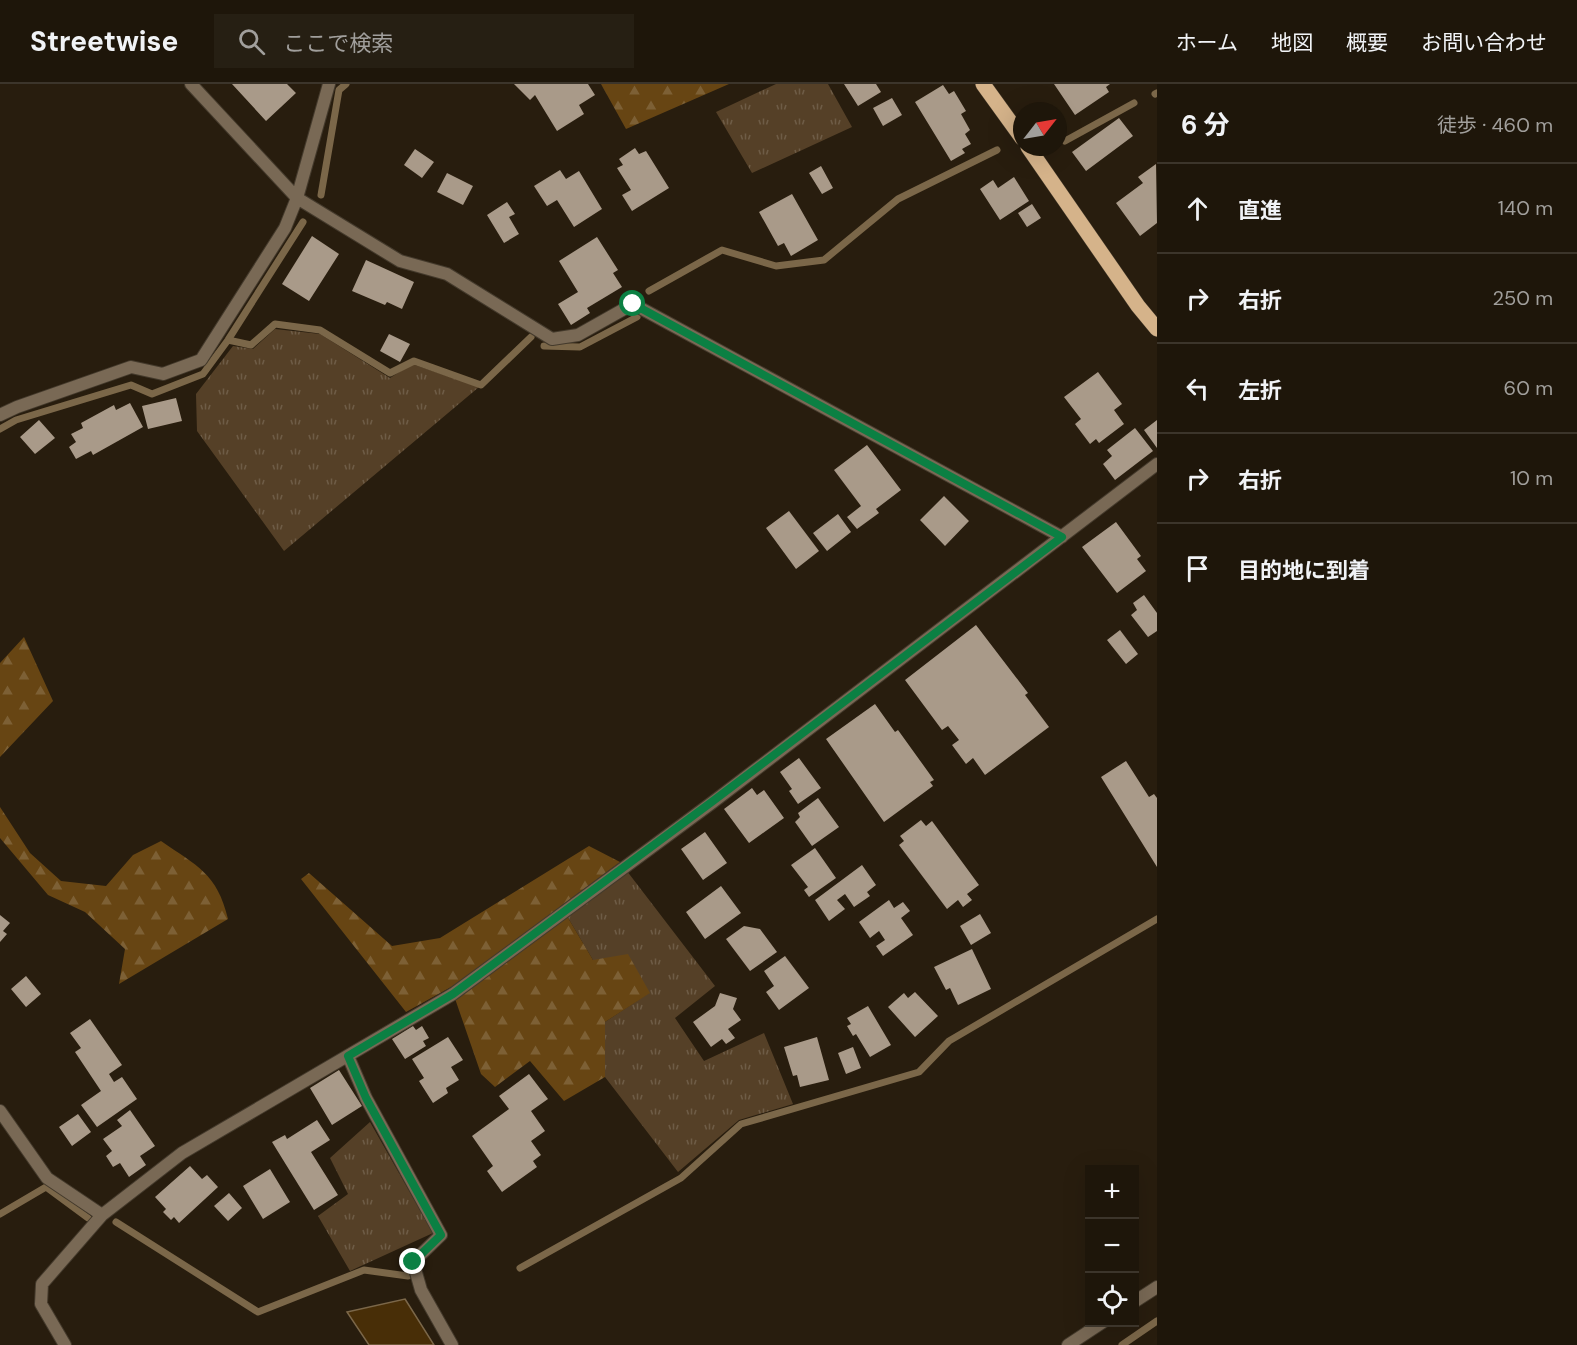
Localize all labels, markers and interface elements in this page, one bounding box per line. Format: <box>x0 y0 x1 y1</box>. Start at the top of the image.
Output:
search box <box>214 14 634 68</box>
text: Streetwise <box>30 23 178 60</box>
icon: search <box>235 25 268 58</box>
text: ここで検索 <box>283 29 393 58</box>
text: ホーム <box>1176 29 1238 57</box>
text: 地図 <box>1271 29 1313 57</box>
text: 概要 <box>1346 29 1388 57</box>
text: お問い合わせ <box>1421 29 1547 57</box>
north arrow <box>1013 102 1067 156</box>
text: 6 分 <box>1181 108 1230 142</box>
text: 徒歩 · 460 m <box>1437 112 1553 138</box>
icon: ahead <box>1181 192 1214 225</box>
text: 140 m <box>1498 195 1553 221</box>
text: 直進 <box>1238 196 1282 225</box>
icon: right <box>1181 282 1214 315</box>
text: 250 m <box>1492 285 1553 311</box>
text: 右折 <box>1238 286 1282 315</box>
route start <box>619 290 645 316</box>
icon: left <box>1181 372 1214 405</box>
text: 60 m <box>1504 375 1553 401</box>
text: 左折 <box>1238 376 1282 405</box>
icon: right <box>1181 462 1214 495</box>
text: 10 m <box>1510 465 1553 491</box>
text: 右折 <box>1238 466 1282 495</box>
icon: arrive <box>1181 552 1214 585</box>
text: 目的地に到着 <box>1238 556 1370 585</box>
map controls <box>1085 1165 1139 1327</box>
button: + <box>1085 1165 1139 1219</box>
button: − <box>1085 1219 1139 1273</box>
route end <box>399 1248 425 1274</box>
button: locate <box>1085 1273 1139 1327</box>

